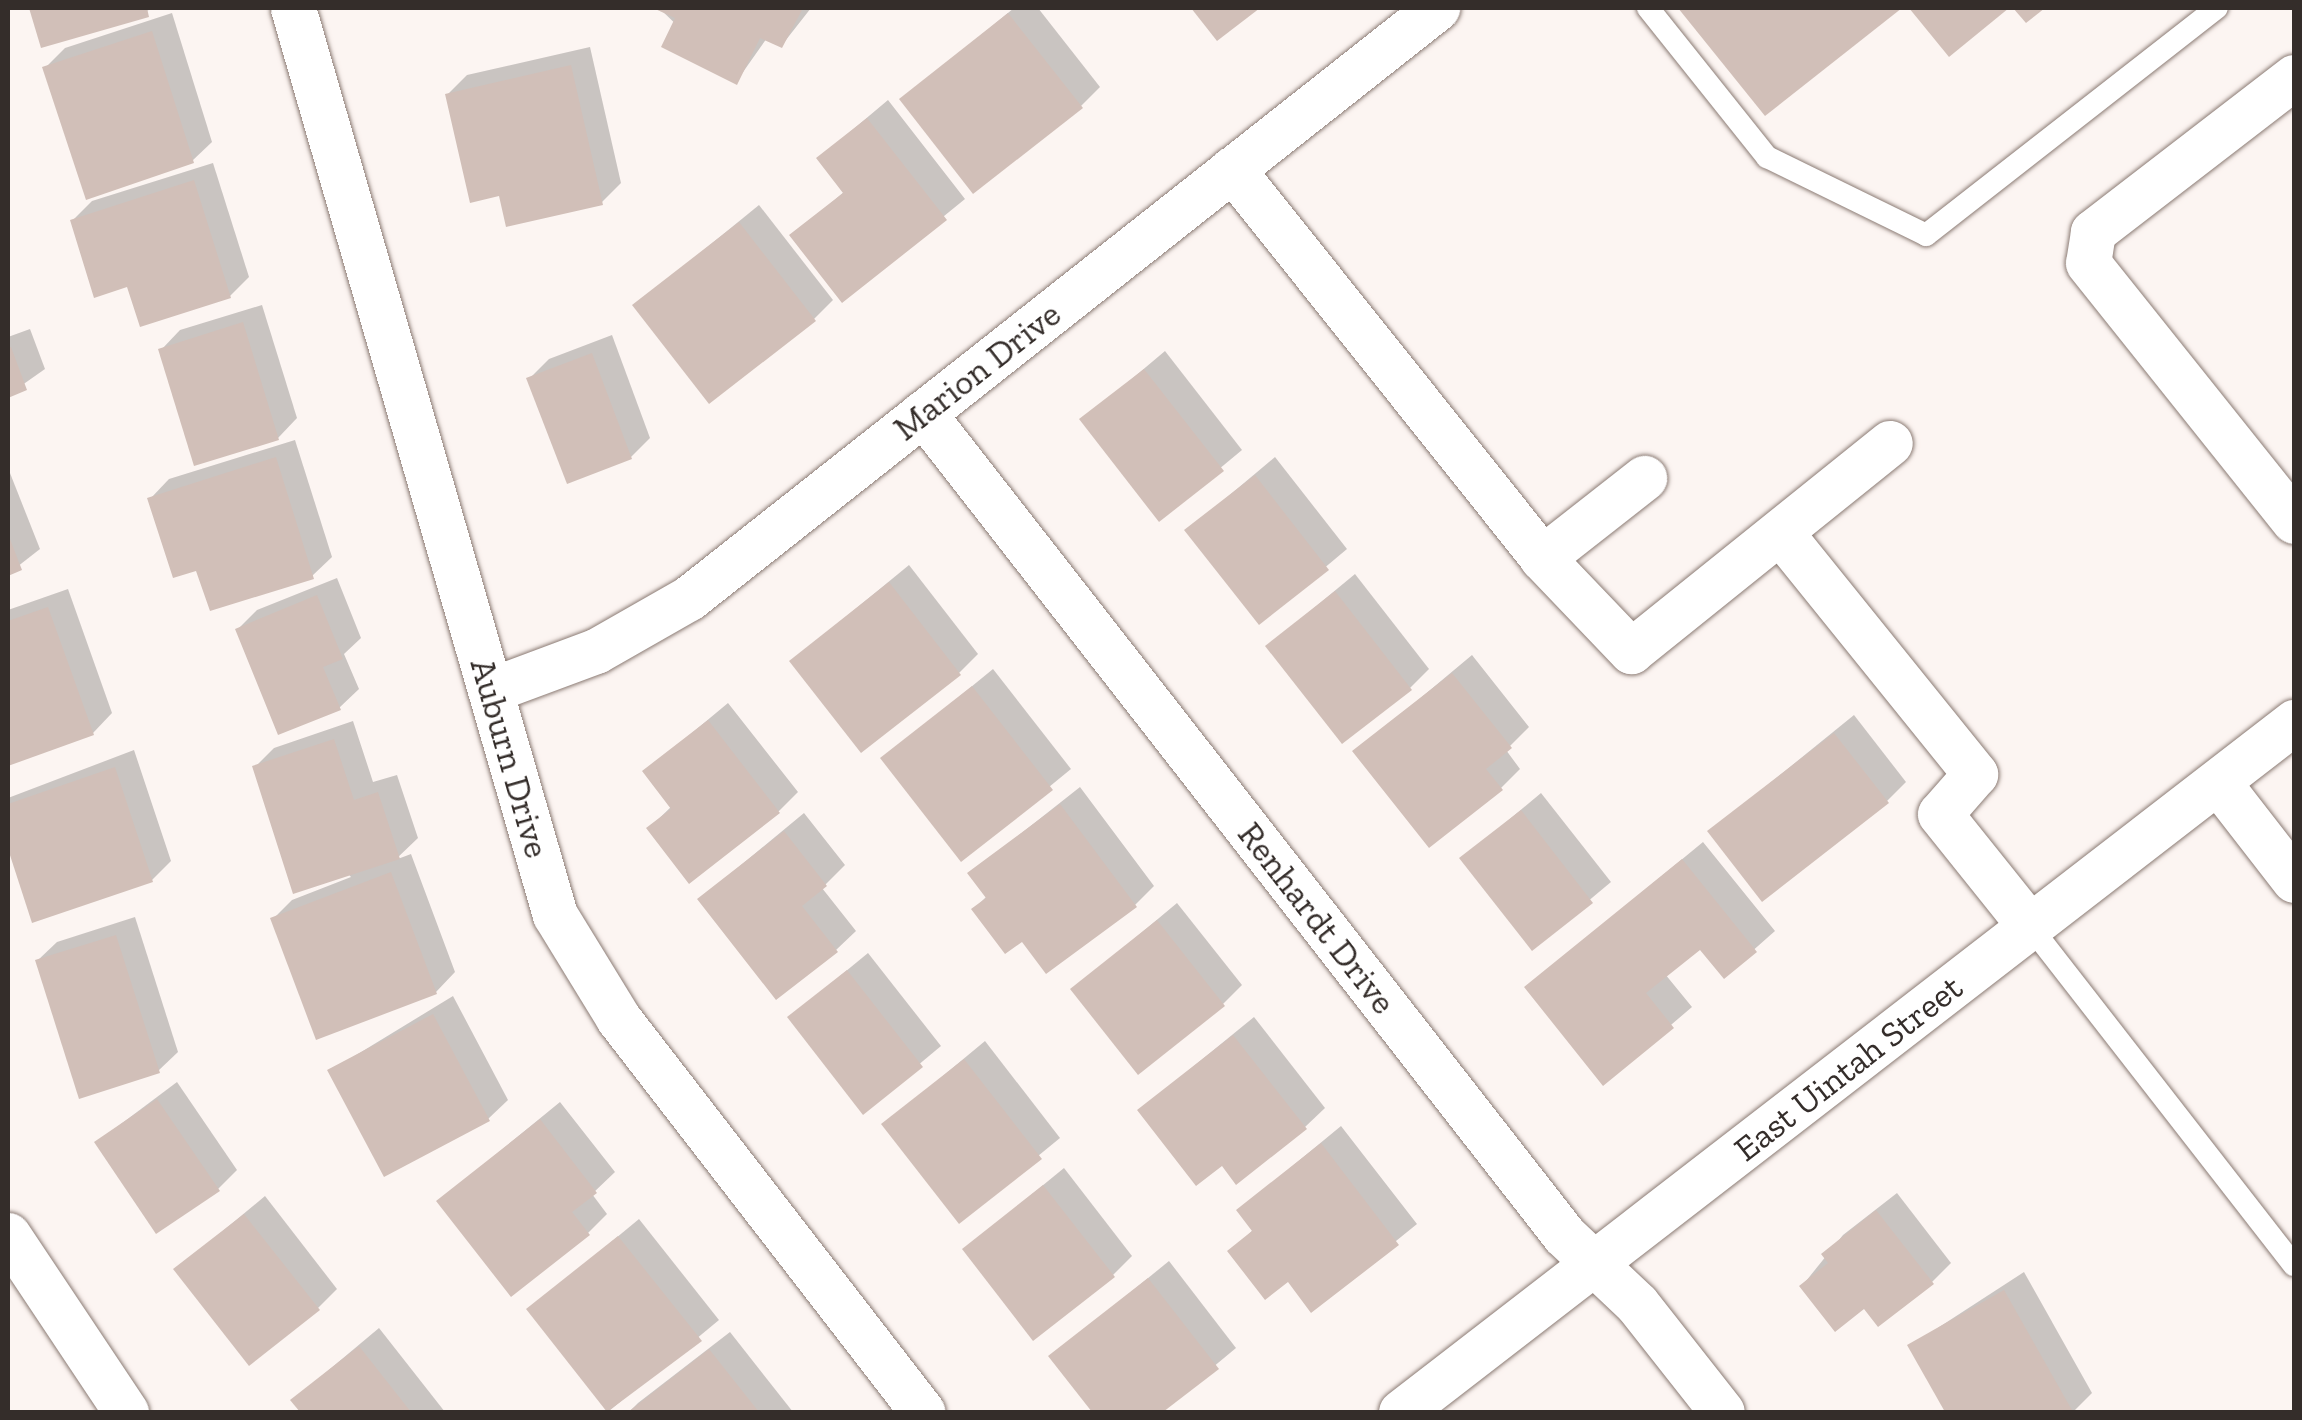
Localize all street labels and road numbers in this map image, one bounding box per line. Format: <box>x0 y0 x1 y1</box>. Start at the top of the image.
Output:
street label: Marion Drive <box>885 293 1069 449</box>
street label: Auburn Drive <box>462 654 558 862</box>
street label: Renhardt Drive <box>1229 814 1405 1022</box>
street label: East Uintah Street <box>1726 966 1970 1170</box>

